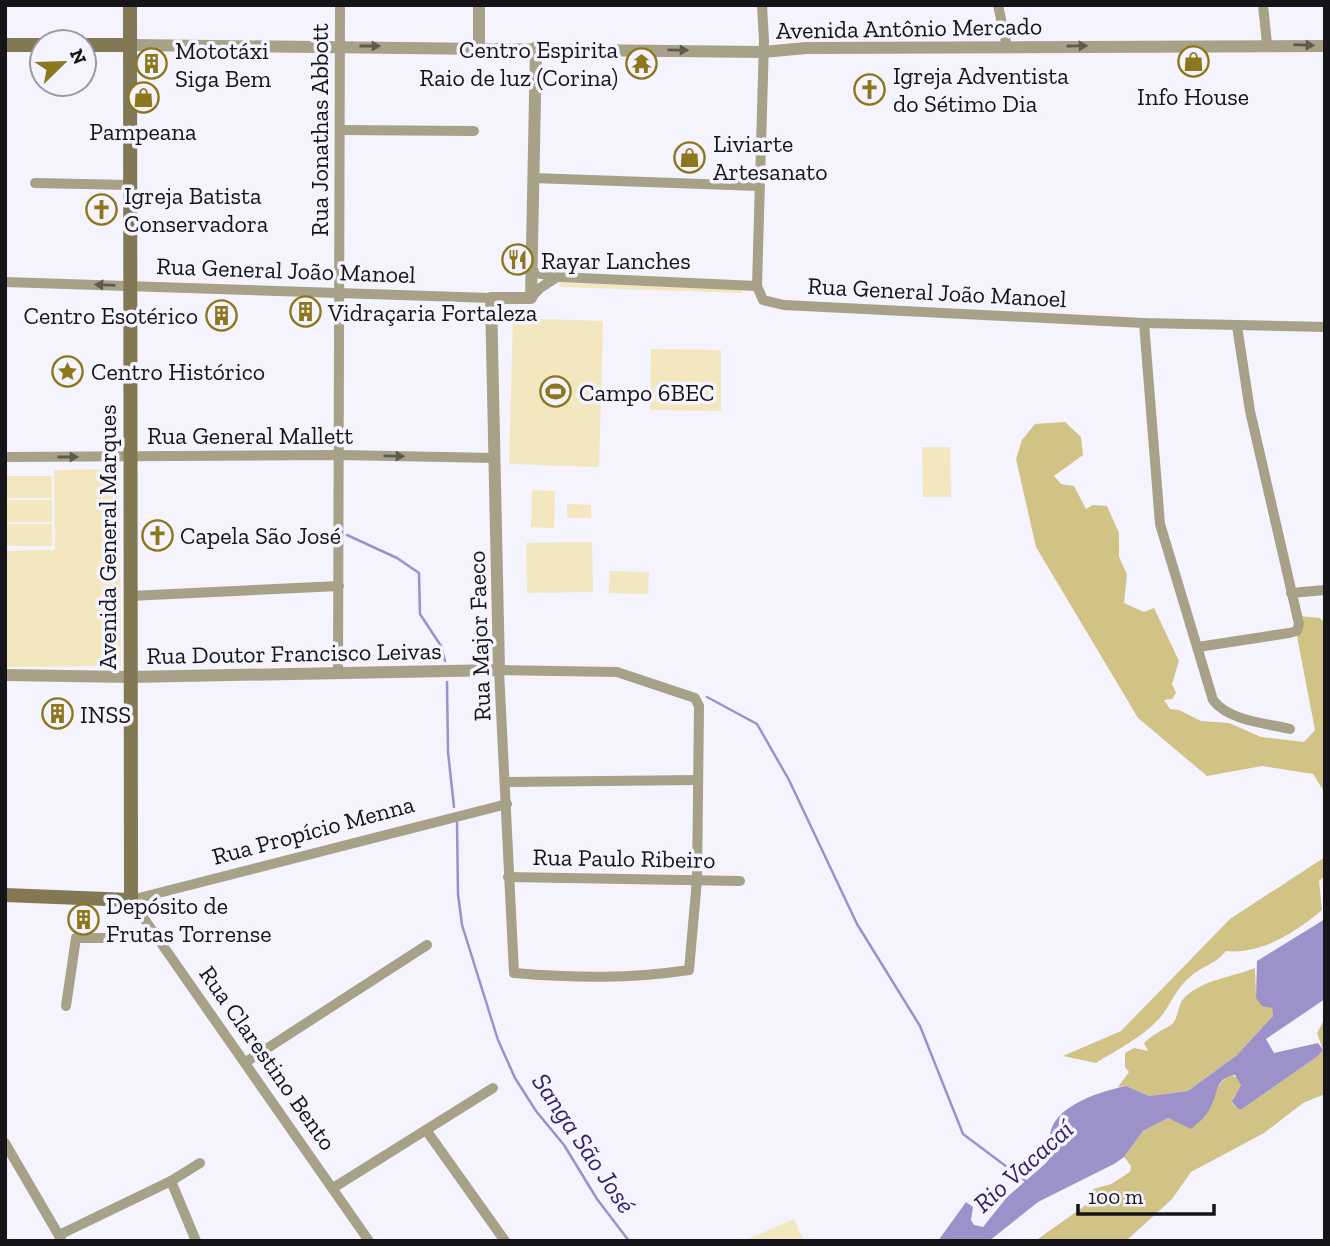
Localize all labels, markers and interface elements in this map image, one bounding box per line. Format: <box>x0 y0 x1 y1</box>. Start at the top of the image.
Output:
street label: Avenida Antônio Mercado <box>776 11 1042 45</box>
street label: Rua Jonathas Abbott <box>305 23 334 237</box>
north arrow <box>28 28 98 98</box>
place label: Centro Espirita Raio de luz (Corina) <box>419 35 618 92</box>
place label: Mototáxi Siga Bem <box>175 36 271 93</box>
one-way arrow <box>359 40 381 52</box>
one-way arrow <box>1066 40 1088 52</box>
one-way arrow <box>1293 40 1315 51</box>
one-way arrow <box>667 44 689 56</box>
text: N <box>65 45 92 68</box>
shop icon: Info House <box>1176 45 1210 79</box>
temple icon: Centro Espirita Raio de luz (Corina) <box>624 46 658 80</box>
building icon: Mototáxi Siga Bem <box>135 47 169 81</box>
place label: Igreja Adventista do Sétimo Dia <box>893 61 1069 118</box>
church icon: Igreja Adventista do Sétimo Dia <box>853 72 887 106</box>
shop icon: Pampeana <box>126 80 160 114</box>
place label: Info House <box>1137 82 1249 111</box>
place label: Pampeana <box>89 117 197 146</box>
place label: Liviarte Artesanato <box>713 129 827 186</box>
shop icon: Liviarte Artesanato <box>673 140 707 174</box>
place label: Igreja Batista Conservadora <box>124 181 269 238</box>
church icon: Igreja Batista Conservadora <box>84 192 118 226</box>
restaurant icon: Rayar Lanches <box>501 243 535 277</box>
place label: Rayar Lanches <box>541 246 691 275</box>
street label: Rua General João Manoel <box>156 251 416 289</box>
street label: Rua General João Manoel <box>807 271 1067 313</box>
one-way arrow <box>94 280 116 291</box>
building icon: Vidraçaria Fortaleza <box>288 295 322 329</box>
building icon: Centro Esotérico <box>204 298 238 332</box>
place label: Vidraçaria Fortaleza <box>327 298 538 327</box>
place label: Centro Esotérico <box>23 301 198 330</box>
place icon: Centro Histórico <box>51 354 85 388</box>
place label: Centro Histórico <box>91 357 265 386</box>
sports icon: Campo 6BEC <box>539 375 573 409</box>
place label: Campo 6BEC <box>579 378 715 407</box>
street label: Avenida General Marques <box>93 404 122 670</box>
street label: Rua General Mallett <box>147 421 353 450</box>
one-way arrow <box>384 450 406 462</box>
one-way arrow <box>57 451 79 463</box>
church icon: Capela São José <box>140 518 174 552</box>
place label: Capela São José <box>180 521 341 550</box>
street label: Rua Major Faeco <box>462 550 496 722</box>
street label: Rua Doutor Francisco Leivas <box>146 636 442 670</box>
building icon: INSS <box>40 697 74 731</box>
place label: INSS <box>80 700 131 729</box>
street label: Rua Propício Menna <box>209 789 418 871</box>
street label: Rua Paulo Ribeiro <box>532 842 716 874</box>
place label: Depósito de Frutas Torrense <box>106 891 272 948</box>
building icon: Depósito de Frutas Torrense <box>66 902 100 936</box>
street label: Rua Clarestino Bento <box>193 960 343 1156</box>
water label: Sanga São José <box>525 1067 643 1219</box>
water label: Rio Vacacaí <box>966 1112 1081 1219</box>
scale bar <box>1078 1172 1214 1216</box>
text: 100 m <box>1088 1184 1143 1209</box>

